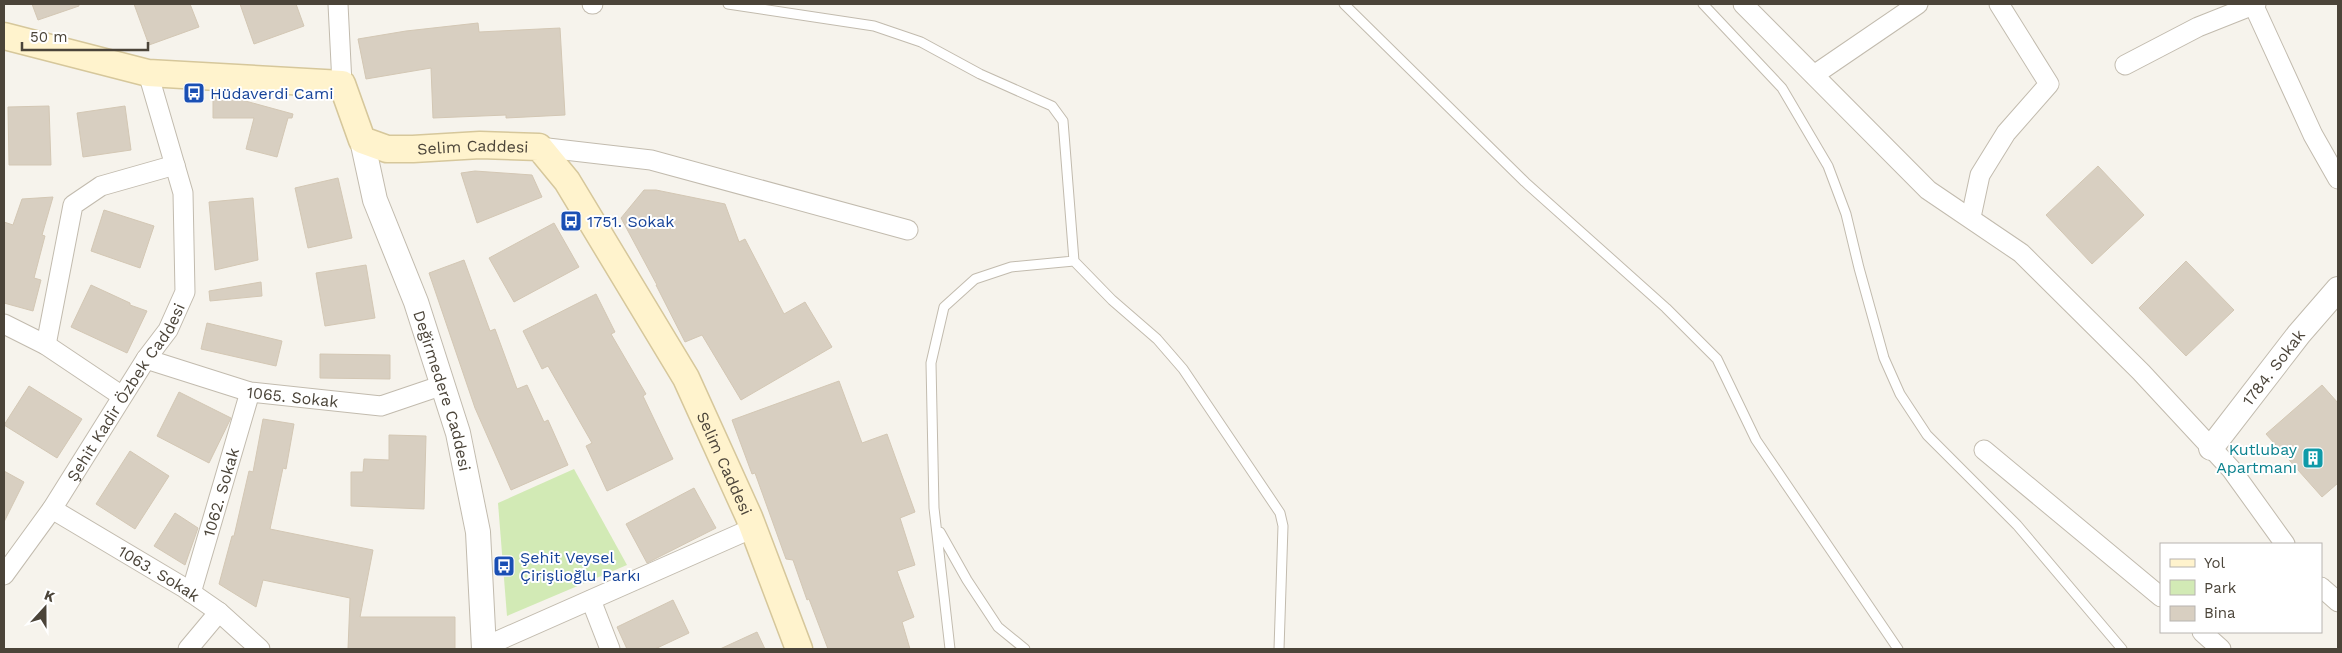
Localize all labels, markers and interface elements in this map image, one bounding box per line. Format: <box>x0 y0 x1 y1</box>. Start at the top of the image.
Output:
scale bar <box>22 20 149 52</box>
text: 50 m <box>30 28 67 46</box>
bus stop icon: Hüdaverdi Cami <box>182 81 206 105</box>
place label: Hüdaverdi Cami <box>210 84 333 103</box>
street label: Selim Caddesi <box>417 135 529 158</box>
bus stop icon: 1751. Sokak <box>559 209 583 233</box>
place label: 1751. Sokak <box>587 212 674 231</box>
street label: Şehit Kadir Özbek Caddesi <box>62 300 188 485</box>
street label: Değirmedere Caddesi <box>410 308 475 473</box>
street label: 1784. Sokak <box>2238 325 2309 409</box>
street label: 1065. Sokak <box>246 382 339 411</box>
street label: Selim Caddesi <box>693 409 756 518</box>
place label: Kutlubay Apartmanı <box>2216 440 2298 477</box>
street label: 1062. Sokak <box>199 445 243 539</box>
building icon: Kutlubay Apartmanı <box>2301 446 2325 470</box>
street label: 1063. Sokak <box>115 541 204 605</box>
legend <box>2160 543 2322 633</box>
place label: Şehit Veysel Çirişlioğlu Parkı <box>520 548 641 585</box>
bus stop icon: Şehit Veysel Çirişlioğlu Parkı <box>492 554 516 578</box>
text: Yol <box>2204 554 2226 572</box>
text: Park <box>2204 579 2237 597</box>
north arrow <box>20 583 70 633</box>
text: K <box>42 587 57 605</box>
text: Bina <box>2204 604 2236 622</box>

